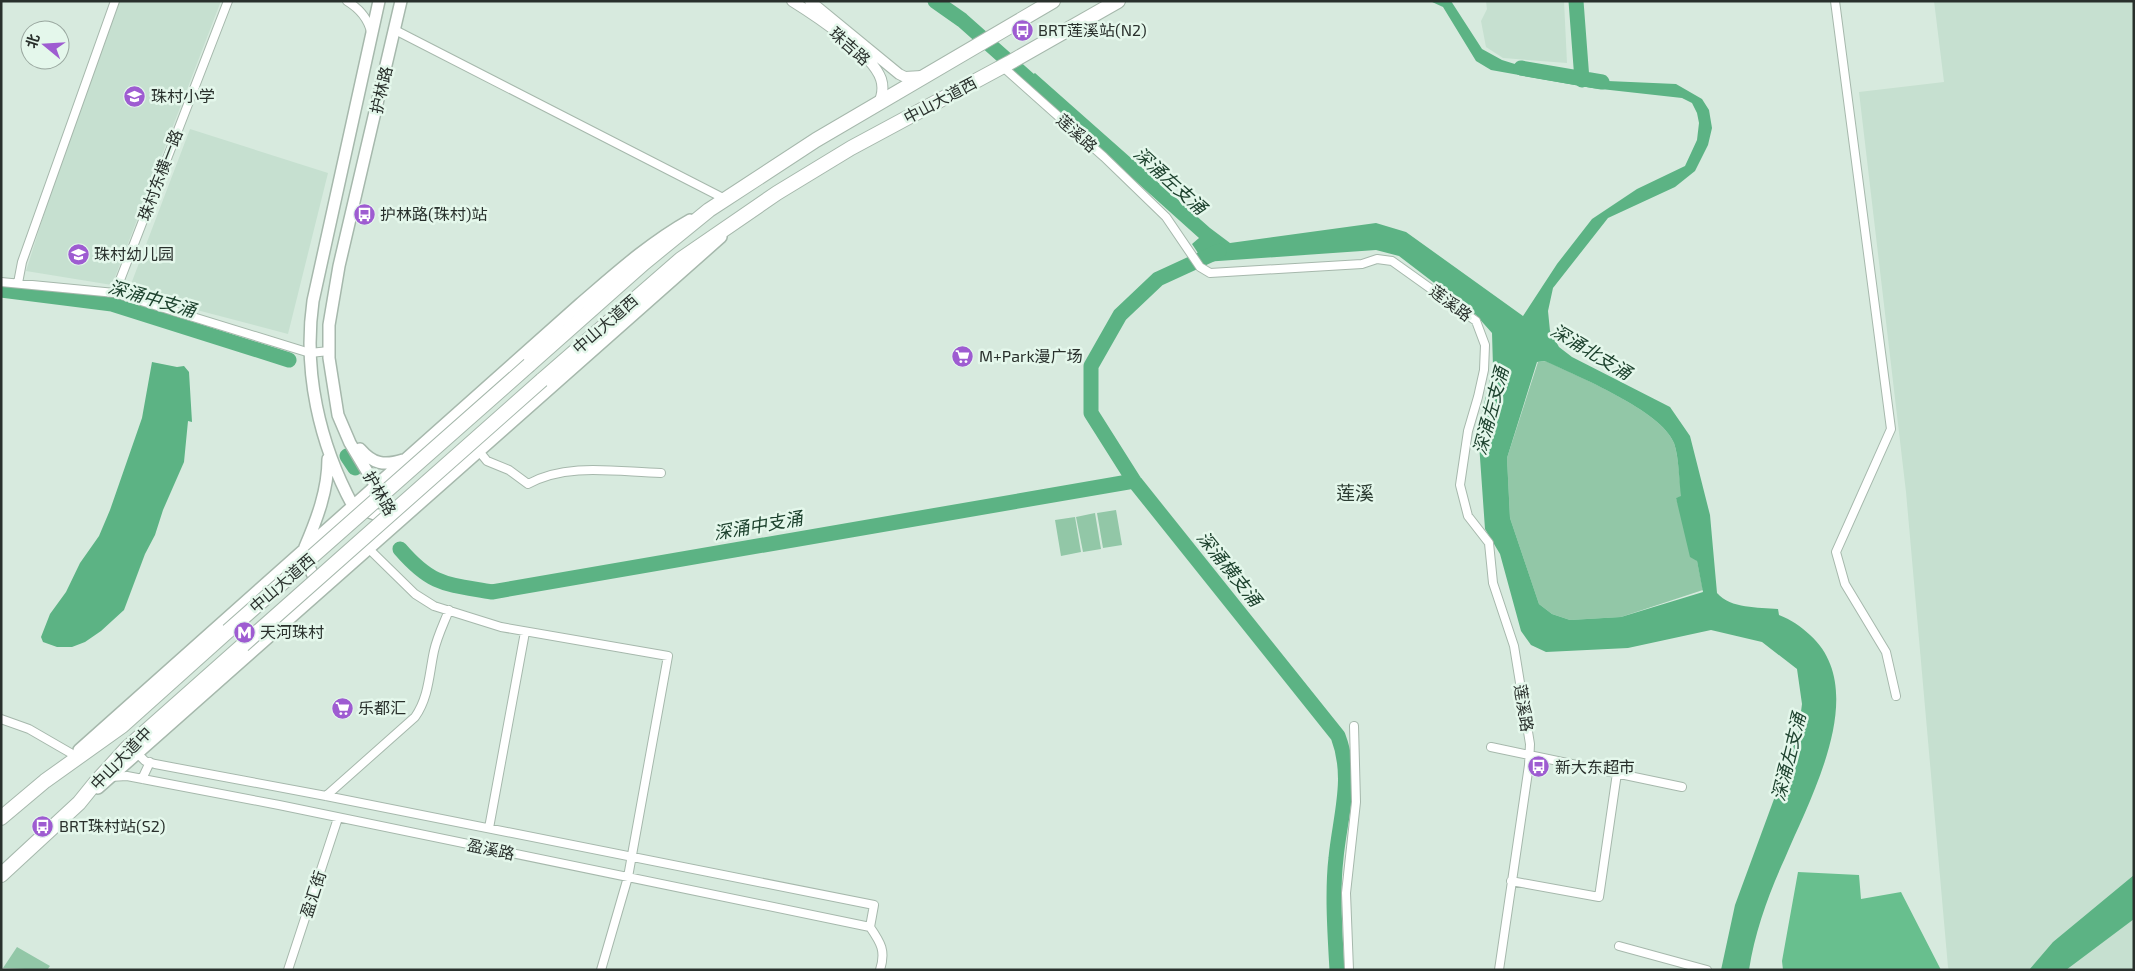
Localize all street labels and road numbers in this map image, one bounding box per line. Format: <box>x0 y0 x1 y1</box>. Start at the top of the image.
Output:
street label: 珠吉路 <box>826 23 875 69</box>
street label: 护林路 <box>366 64 395 115</box>
street label: 中山大道西 <box>900 72 980 127</box>
street label: 莲溪路 <box>1053 110 1102 156</box>
street label: 珠村东横一路 <box>133 127 186 223</box>
street label: 莲溪路 <box>1426 281 1476 325</box>
street label: 中山大道西 <box>568 290 641 357</box>
street label: 护林路 <box>360 467 401 518</box>
street label: 中山大道西 <box>245 549 318 616</box>
street label: 莲溪路 <box>1511 683 1538 733</box>
street label: 中山大道中 <box>86 722 155 793</box>
street label: 盈溪路 <box>466 834 517 863</box>
street label: 盈汇街 <box>296 868 329 920</box>

